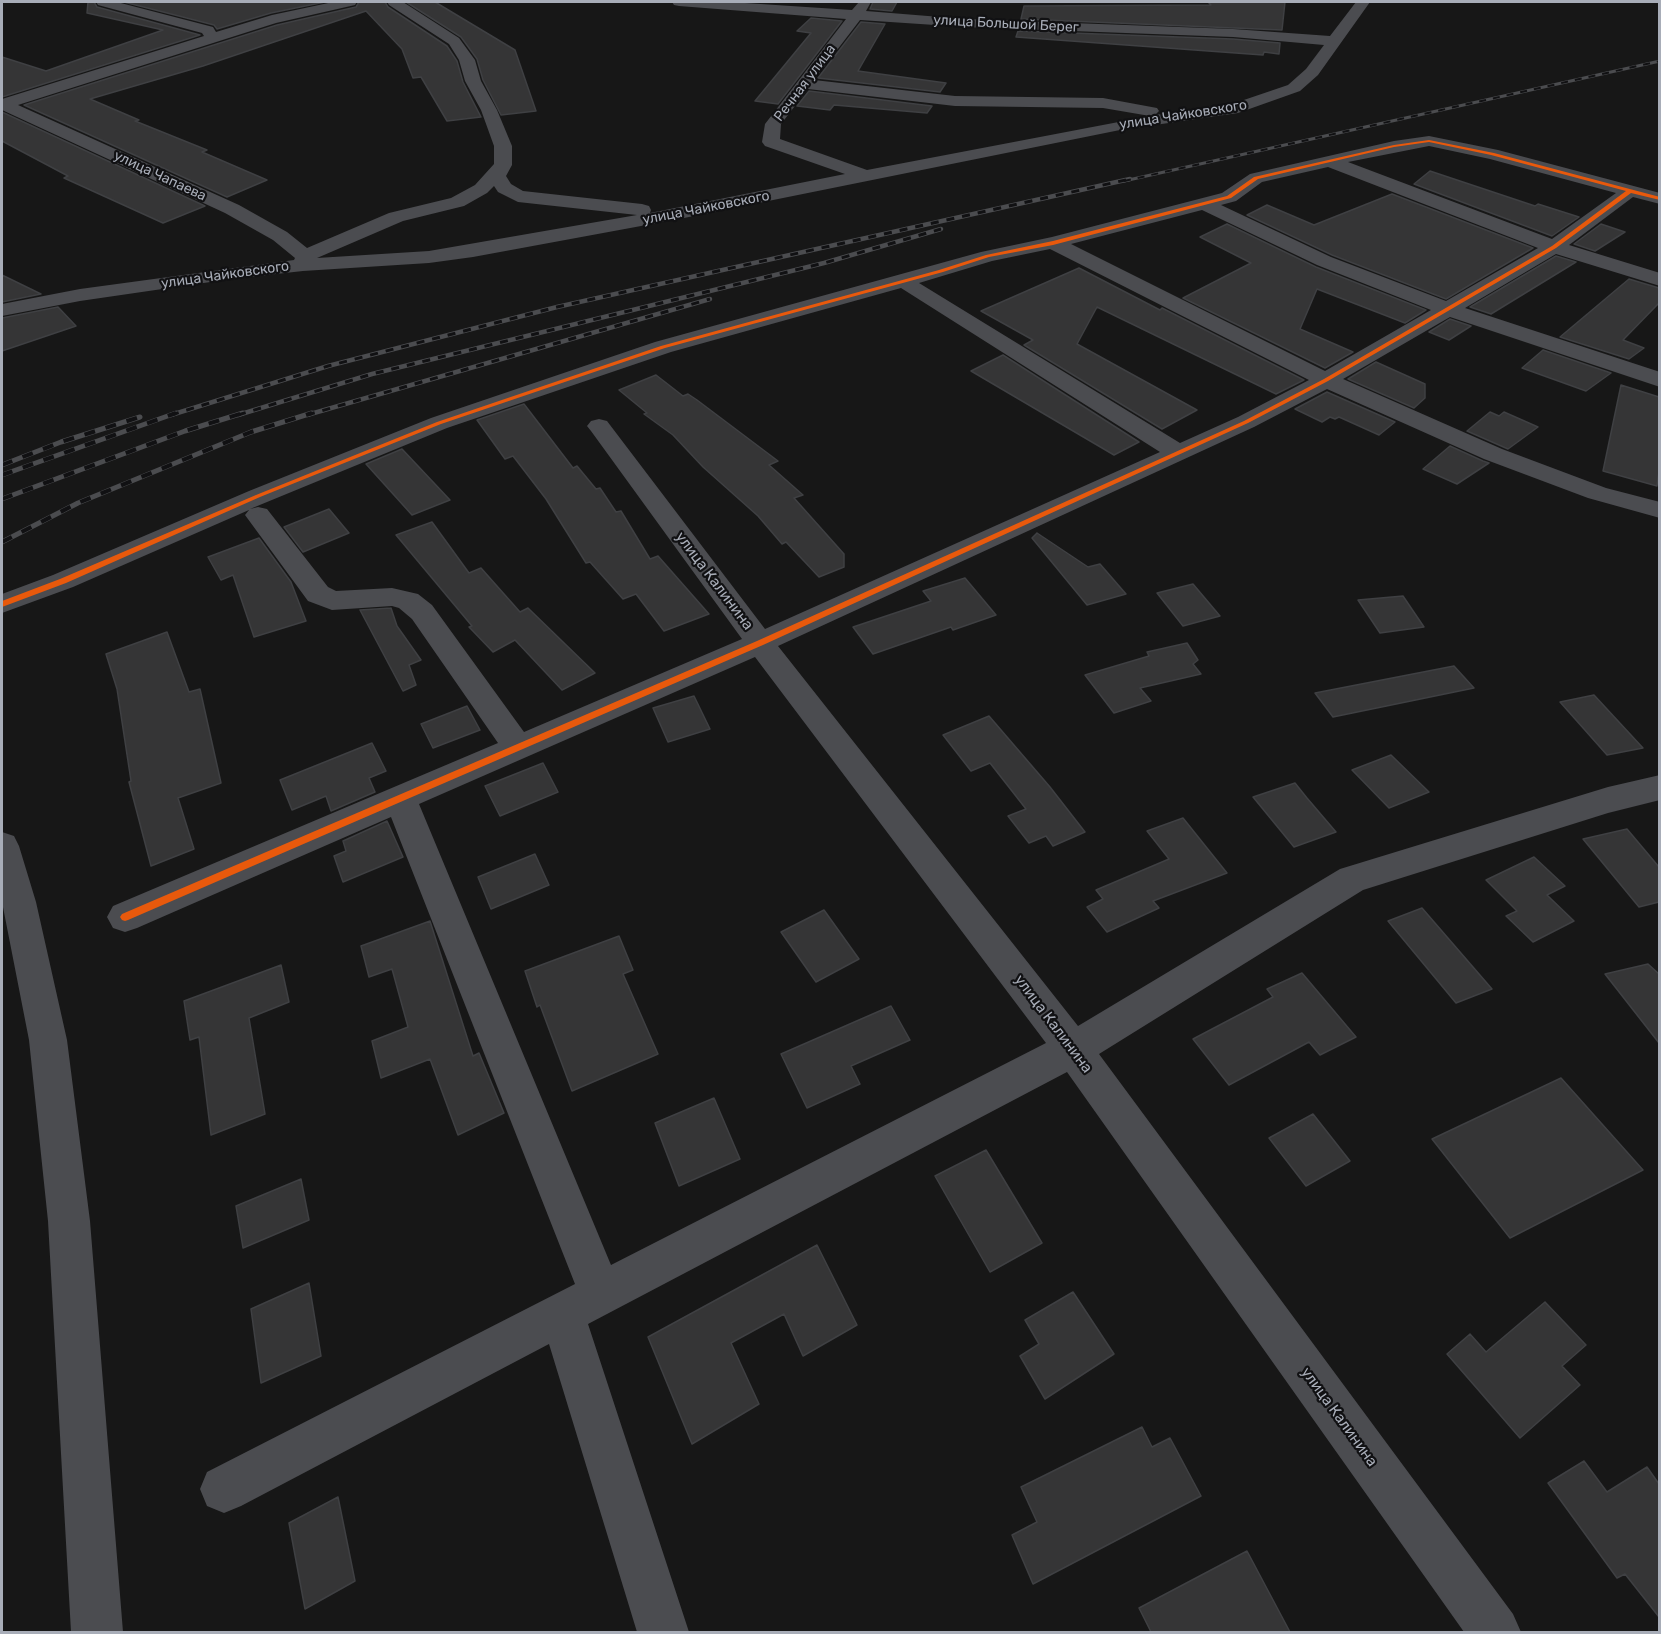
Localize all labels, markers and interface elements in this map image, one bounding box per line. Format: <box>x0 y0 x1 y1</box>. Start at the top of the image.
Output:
street label: улица Большой Берег <box>933 12 1079 36</box>
street label: Речная улица <box>771 41 839 125</box>
street label: улица Чайковского <box>1118 97 1248 133</box>
street label: улица Чапаева <box>111 147 209 205</box>
street label: улица Чайковского <box>641 187 771 229</box>
street label: улица Чайковского <box>160 258 290 292</box>
street label: улица Калинина <box>671 528 757 634</box>
street label: улица Калинина <box>1010 971 1096 1077</box>
street label: улица Калинина <box>1297 1364 1381 1470</box>

